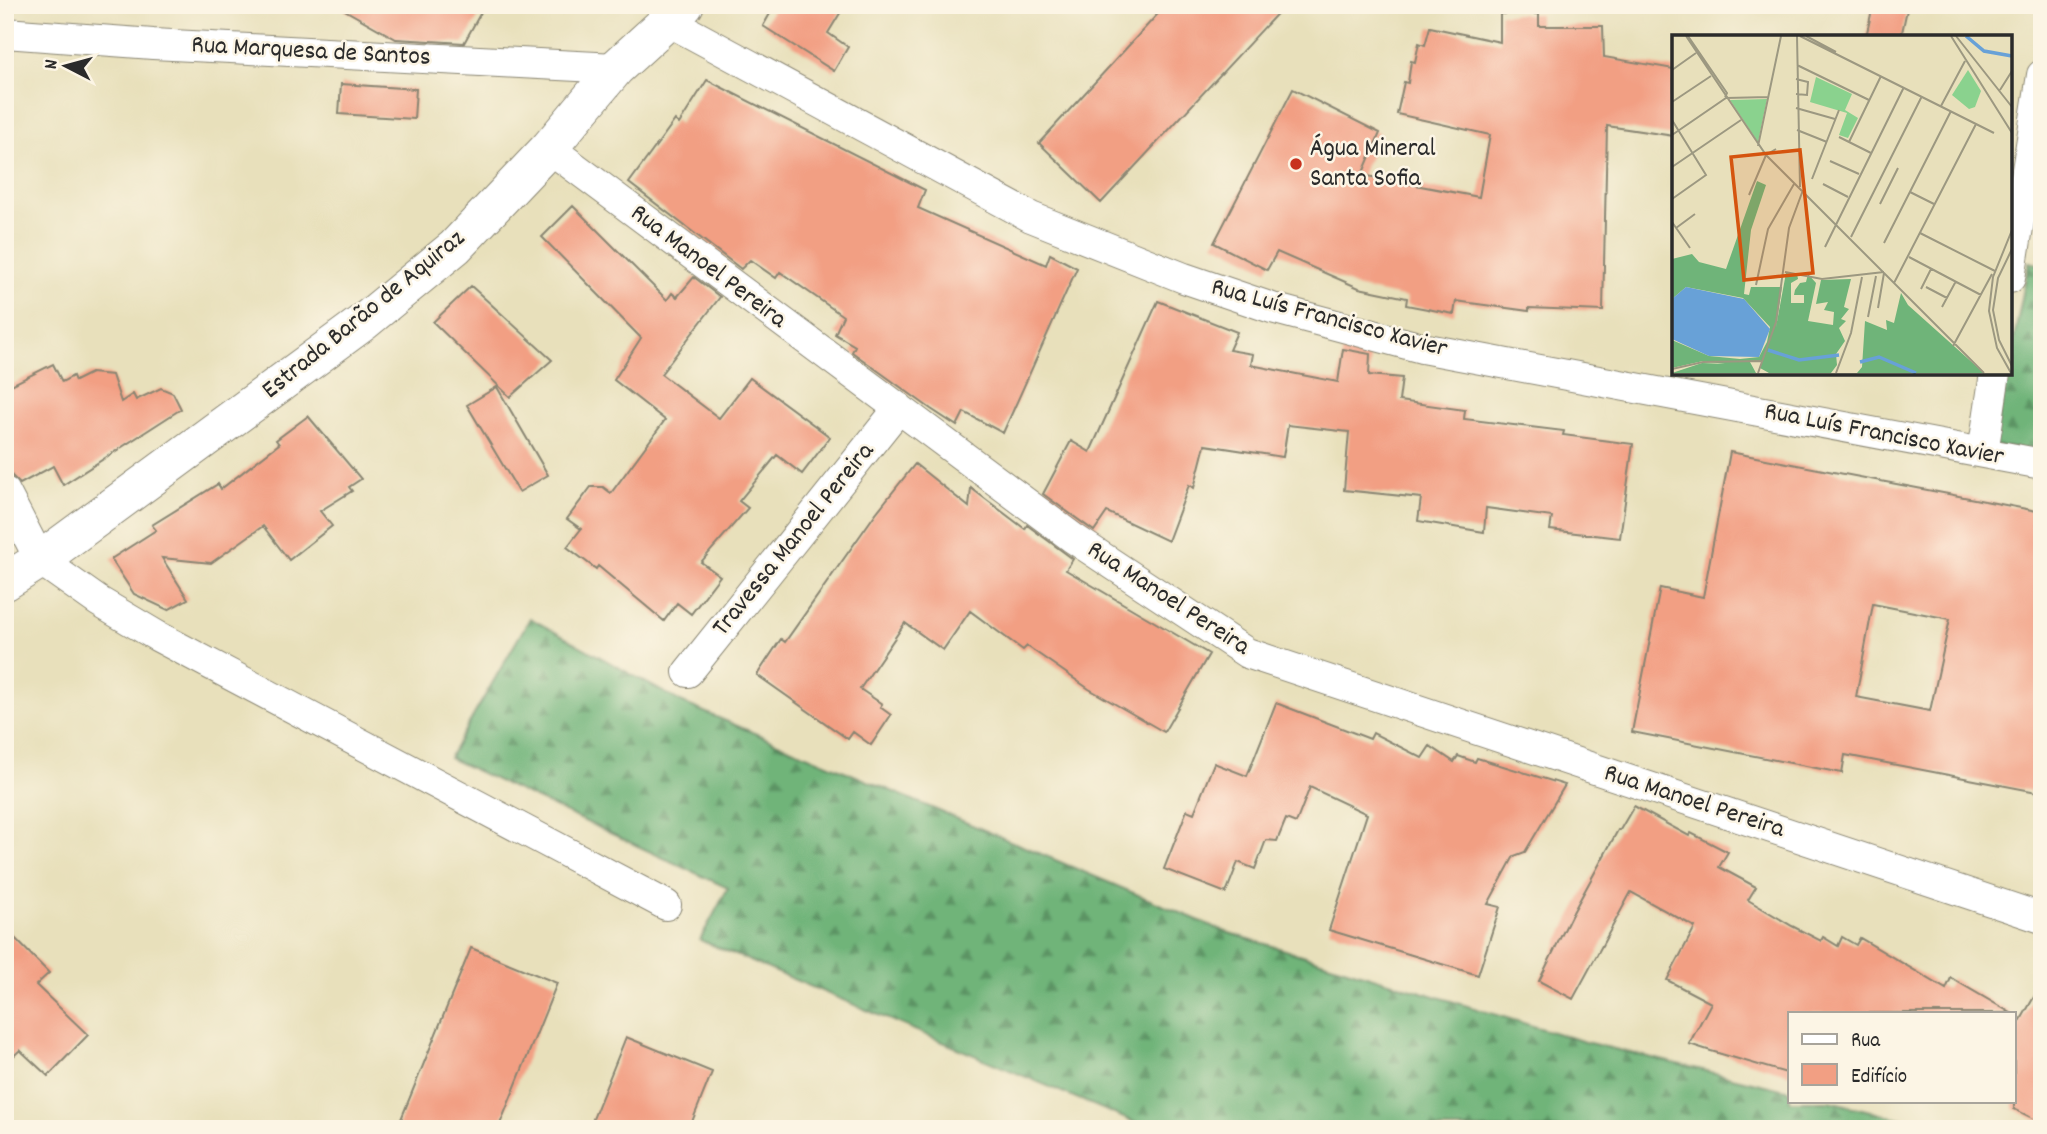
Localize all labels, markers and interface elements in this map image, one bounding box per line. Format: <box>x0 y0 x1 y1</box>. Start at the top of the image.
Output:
street label: Rua Marquesa de Santos <box>190 27 432 77</box>
north arrow <box>32 32 102 102</box>
inset map <box>1672 35 2012 374</box>
text: N <box>39 59 66 71</box>
place label: Água Mineral Santa Sofia <box>1310 131 1436 198</box>
marker: Água Mineral Santa Sofia <box>1288 156 1304 172</box>
street label: Rua Manoel Pereira <box>622 196 795 339</box>
street label: Estrada Barão de Aquiraz <box>254 221 474 409</box>
street label: Rua Luís Francisco Xavier <box>1207 270 1452 368</box>
street label: Rua Luís Francisco Xavier <box>1761 394 2007 476</box>
street label: Travessa Manoel Pereira <box>704 434 884 645</box>
street label: Rua Manoel Pereira <box>1079 532 1257 666</box>
street label: Rua Manoel Pereira <box>1599 755 1790 849</box>
legend <box>1788 1012 2016 1102</box>
text: Rua <box>1851 1027 1881 1057</box>
text: Edifício <box>1851 1063 1907 1093</box>

